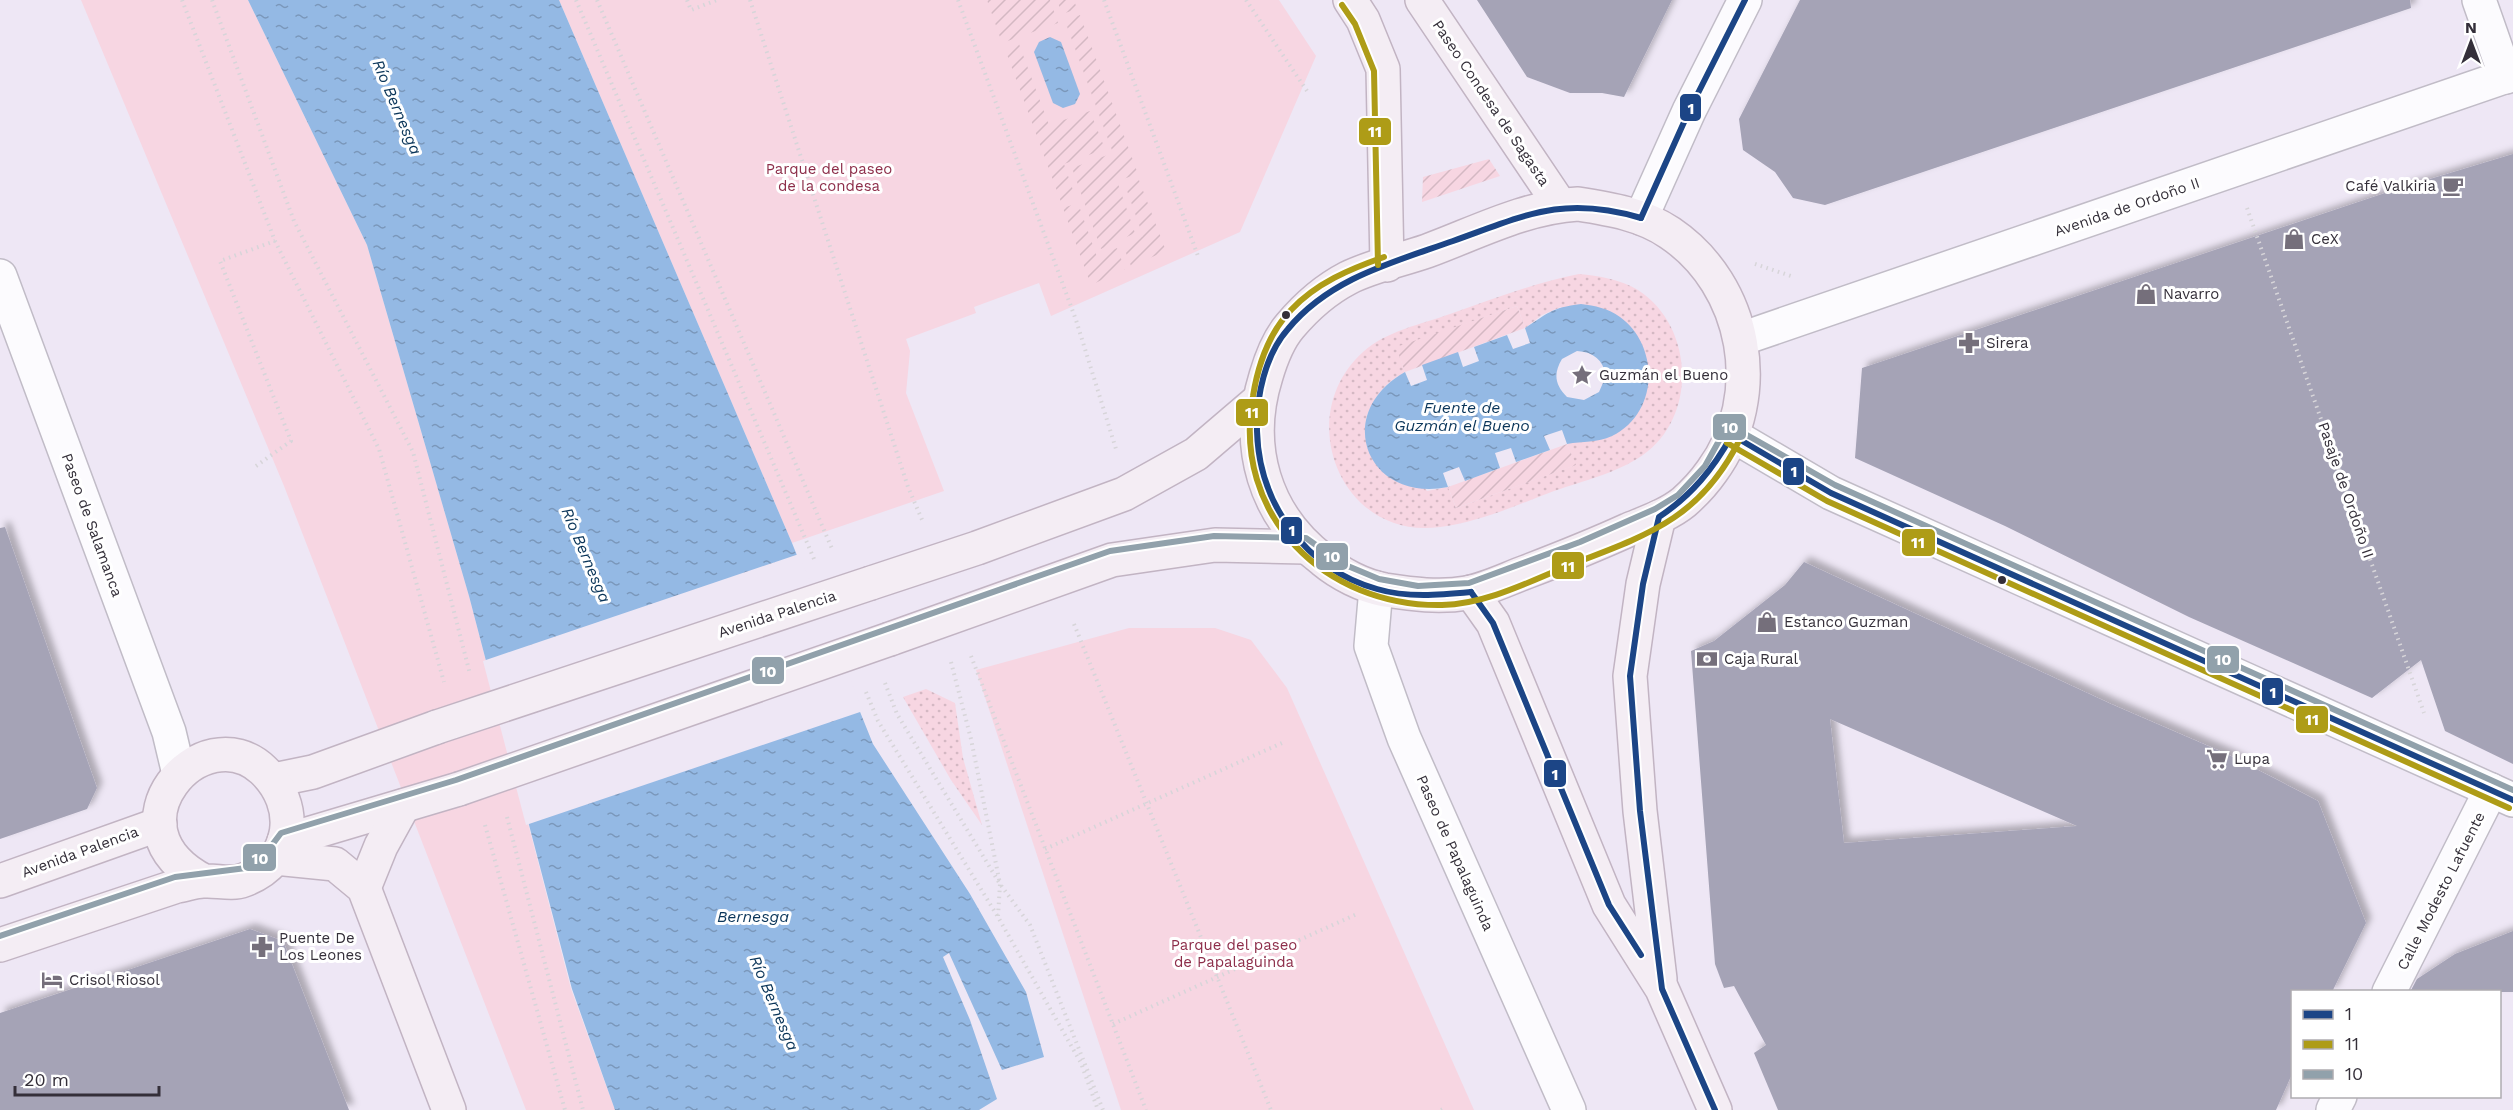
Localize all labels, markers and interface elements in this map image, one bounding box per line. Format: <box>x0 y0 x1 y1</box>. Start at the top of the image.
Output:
north arrow <box>2441 12 2501 72</box>
street label: Paseo Condesa de Sagasta <box>1429 17 1554 190</box>
text: N <box>2465 18 2477 37</box>
water label: Río Bernesga <box>368 57 426 157</box>
line badge: 1 <box>1679 93 1702 122</box>
text: 1 <box>1688 99 1694 118</box>
line badge: 11 <box>1358 117 1392 146</box>
text: 11 <box>1368 122 1382 141</box>
park label: Parque del paseo de la condesa <box>766 160 892 195</box>
street label: Avenida de Ordoño II <box>2052 174 2202 240</box>
cafe icon: Café Valkiria <box>2441 174 2465 198</box>
place label: Café Valkiria <box>2345 177 2436 195</box>
shop icon: CeX <box>2282 227 2306 251</box>
place label: CeX <box>2311 230 2339 248</box>
shop icon: Navarro <box>2134 282 2158 306</box>
place label: Navarro <box>2163 285 2219 303</box>
unlabelled marker <box>1280 309 1292 321</box>
pharmacy icon: Sirera <box>1957 331 1981 355</box>
place label: Sirera <box>1986 334 2029 352</box>
place icon: Guzmán el Bueno <box>1570 363 1594 387</box>
place label: Guzmán el Bueno <box>1599 366 1728 384</box>
line badge: 11 <box>1235 398 1269 427</box>
water label: Fuente de Guzmán el Bueno <box>1394 398 1530 435</box>
text: 11 <box>1245 403 1259 422</box>
line badge: 10 <box>1712 413 1747 441</box>
text: 10 <box>1721 418 1739 437</box>
street label: Pasaje de Ordoño II <box>2314 420 2378 560</box>
street label: Paseo de Salamanca <box>58 451 127 600</box>
line badge: 1 <box>1782 457 1805 486</box>
text: 1 <box>1791 462 1797 481</box>
water label: Río Bernesga <box>557 505 615 605</box>
line badge: 1 <box>1280 516 1303 545</box>
text: 1 <box>1289 521 1295 540</box>
line badge: 11 <box>1901 528 1936 557</box>
text: 11 <box>1911 533 1925 552</box>
line badge: 10 <box>1315 542 1349 571</box>
text: 10 <box>1323 547 1341 566</box>
line badge: 11 <box>1551 551 1585 580</box>
text: 11 <box>1561 557 1575 576</box>
unlabelled marker <box>1996 574 2008 586</box>
street label: Avenida Palencia <box>716 586 839 642</box>
shop icon: Estanco Guzman <box>1755 610 1779 634</box>
place label: Estanco Guzman <box>1784 613 1908 631</box>
line badge: 10 <box>2206 645 2240 674</box>
bank icon: Caja Rural <box>1695 647 1719 671</box>
place label: Caja Rural <box>1724 650 1798 668</box>
text: 10 <box>2214 650 2232 669</box>
line badge: 10 <box>751 656 785 685</box>
text: 10 <box>759 662 777 681</box>
line badge: 1 <box>2261 677 2284 706</box>
text: 1 <box>2270 683 2276 702</box>
line badge: 11 <box>2295 705 2329 734</box>
text: 11 <box>2305 710 2319 729</box>
supermarket icon: Lupa <box>2205 747 2229 771</box>
place label: Lupa <box>2234 750 2270 768</box>
line badge: 1 <box>1543 759 1567 788</box>
text: 1 <box>1552 765 1558 784</box>
street label: Paseo de Papalaguinda <box>1413 772 1498 934</box>
street label: Calle Modesto Lafuente <box>2393 809 2489 973</box>
street label: Avenida Palencia <box>19 822 141 881</box>
line badge: 10 <box>242 843 277 872</box>
text: 10 <box>251 849 269 868</box>
water label: Bernesga <box>717 907 789 926</box>
place label: Puente De Los Leones <box>279 929 362 964</box>
pharmacy icon: Puente De Los Leones <box>250 935 274 959</box>
park label: Parque del paseo de Papalaguinda <box>1171 936 1297 971</box>
water label: Río Bernesga <box>745 953 803 1053</box>
hotel icon: Crisol Riosol <box>40 968 64 992</box>
place label: Crisol Riosol <box>69 971 160 989</box>
legend <box>2291 990 2501 1098</box>
text: 1 <box>2345 1003 2352 1024</box>
text: 11 <box>2345 1033 2359 1054</box>
scale bar <box>15 1059 159 1097</box>
text: 10 <box>2345 1063 2363 1084</box>
text: 20 m <box>24 1069 69 1090</box>

